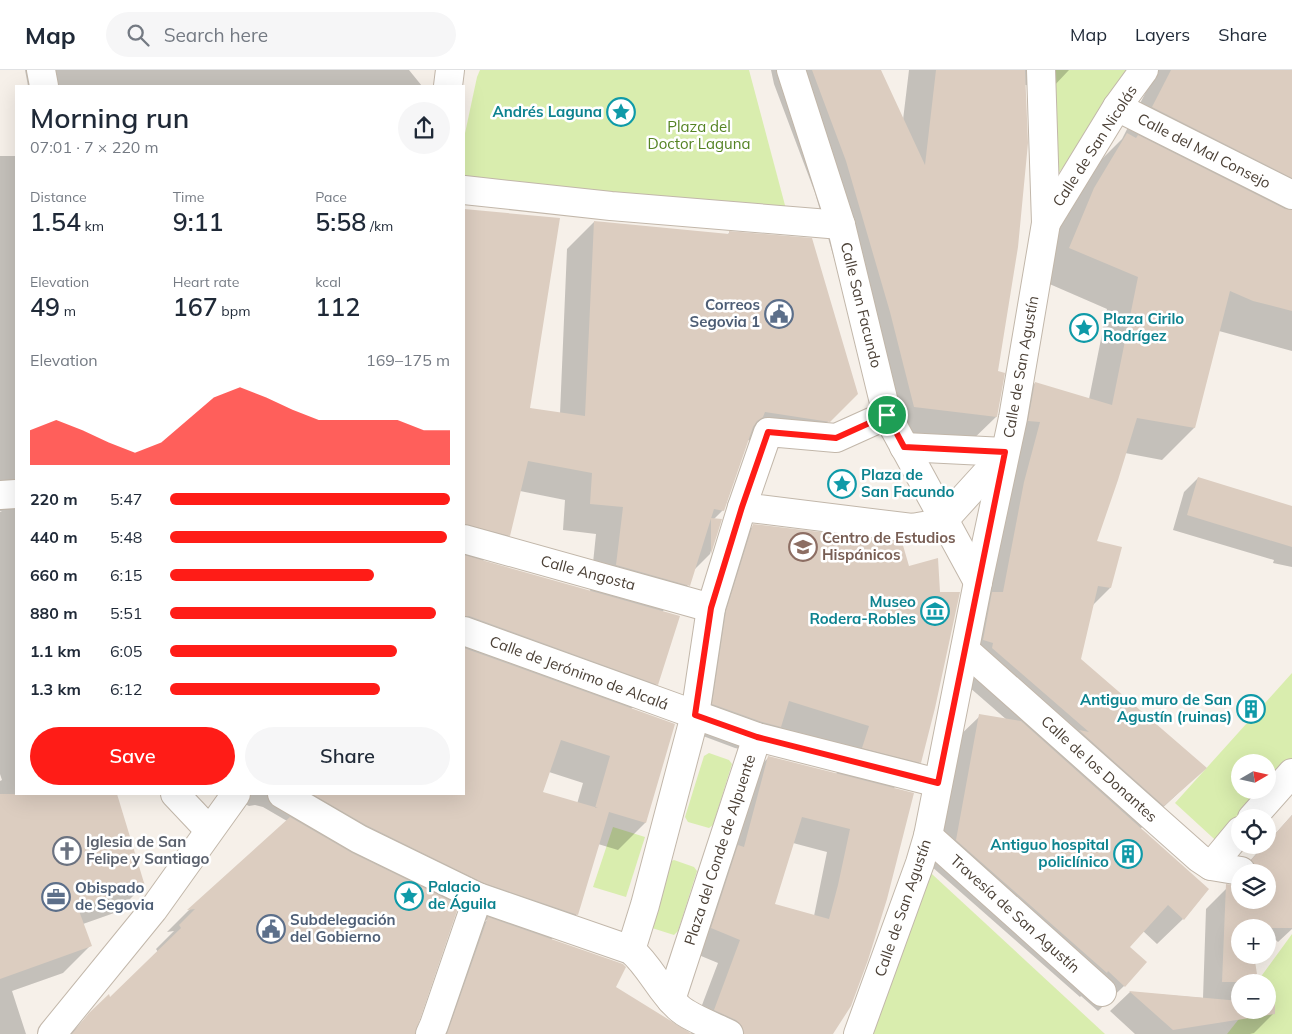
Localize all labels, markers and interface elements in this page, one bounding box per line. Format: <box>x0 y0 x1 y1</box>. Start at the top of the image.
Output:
search box <box>106 12 456 57</box>
text: Map <box>25 20 76 50</box>
icon: search <box>124 21 152 49</box>
text: Search here <box>164 23 268 47</box>
text: Map <box>1070 23 1107 46</box>
text: Layers <box>1135 23 1190 46</box>
text: Share <box>1218 23 1267 46</box>
street label: Calle de San Nicolás <box>1048 81 1141 210</box>
place icon: Andrés Laguna <box>606 97 636 127</box>
text: Morning run <box>30 100 189 135</box>
button: share <box>398 102 450 154</box>
place label: Andrés Laguna <box>492 102 602 121</box>
street label: Calle del Mal Consejo <box>1134 109 1274 192</box>
park label: Plaza del Doctor Laguna <box>648 117 750 153</box>
text: 07:01 · 7 × 220 m <box>30 137 159 157</box>
text: Distance <box>30 188 87 206</box>
text: Time <box>173 188 204 206</box>
text: Pace <box>315 188 347 206</box>
text: 1.54 <box>30 206 81 237</box>
text: 9:11 <box>173 206 224 237</box>
text: 5:58 <box>315 206 366 237</box>
text: km <box>81 217 104 235</box>
text: /km <box>366 217 393 235</box>
street label: Calle San Facundo <box>837 240 886 370</box>
text: Elevation <box>30 273 89 291</box>
text: Heart rate <box>173 273 239 291</box>
text: kcal <box>315 273 341 291</box>
text: 49 <box>30 291 60 322</box>
text: 167 <box>173 291 218 322</box>
text: 112 <box>315 291 360 322</box>
street label: Calle de San Agustín <box>999 294 1042 439</box>
place label: Correos Segovia 1 <box>690 295 760 331</box>
public building icon: Correos Segovia 1 <box>764 299 794 329</box>
text: m <box>60 302 76 320</box>
text: bpm <box>218 302 250 320</box>
place label: Plaza Cirilo Rodrígez <box>1103 309 1184 345</box>
place icon: Plaza Cirilo Rodrígez <box>1069 313 1099 343</box>
text: Elevation <box>30 350 98 370</box>
text: 169–175 m <box>366 350 450 370</box>
pin <box>866 394 908 436</box>
icon: arrive <box>873 401 901 429</box>
place label: Plaza de San Facundo <box>861 465 955 501</box>
place icon: Plaza de San Facundo <box>827 469 857 499</box>
text: 220 m <box>30 489 78 509</box>
text: 5:47 <box>110 489 142 509</box>
text: 440 m <box>30 527 78 547</box>
text: 5:48 <box>110 527 142 547</box>
place label: Centro de Estudios Hispánicos <box>822 528 956 564</box>
school or university icon: Centro de Estudios Hispánicos <box>788 532 818 562</box>
street label: Calle Angosta <box>539 551 638 594</box>
text: 660 m <box>30 565 78 585</box>
text: 6:15 <box>110 565 142 585</box>
place label: Museo Rodera-Robles <box>809 592 916 628</box>
museum icon: Museo Rodera-Robles <box>920 596 950 626</box>
text: 880 m <box>30 603 78 623</box>
text: 5:51 <box>110 603 142 623</box>
street label: Calle de Jerónimo de Alcalá <box>487 631 671 714</box>
text: 1.1 km <box>30 641 81 661</box>
text: 6:05 <box>110 641 142 661</box>
text: 1.3 km <box>30 679 81 699</box>
text: 6:12 <box>110 679 142 699</box>
place label: Antiguo muro de San Agustín (ruinas) <box>1080 690 1232 726</box>
building icon: Antiguo muro de San Agustín (ruinas) <box>1236 694 1266 724</box>
street label: Calle de los Donantes <box>1037 711 1161 826</box>
button: Save <box>30 727 235 785</box>
button: Share <box>245 727 450 785</box>
street label: Plaza del Conde de Alpuente <box>680 752 759 948</box>
north arrow <box>1231 754 1276 799</box>
map controls <box>1231 754 1276 1019</box>
button: locate <box>1231 809 1276 854</box>
place label: Iglesia de San Felipe y Santiago <box>86 832 209 868</box>
place label: Antiguo hospital policlínico <box>990 835 1109 871</box>
church icon: Iglesia de San Felipe y Santiago <box>52 836 82 866</box>
street label: Calle de San Agustín <box>870 837 935 979</box>
building icon: Antiguo hospital policlínico <box>1113 839 1143 869</box>
street label: Travesía de San Agustín <box>947 850 1084 977</box>
button: layers <box>1231 864 1276 909</box>
place label: Palacio de Águila <box>428 877 496 913</box>
place label: Obispado de Segovia <box>75 878 154 914</box>
place icon: Palacio de Águila <box>394 881 424 911</box>
office icon: Obispado de Segovia <box>41 882 71 912</box>
place label: Subdelegación del Gobierno <box>290 910 396 946</box>
public building icon: Subdelegación del Gobierno <box>256 914 286 944</box>
button: + <box>1231 919 1276 964</box>
button: − <box>1231 974 1276 1019</box>

